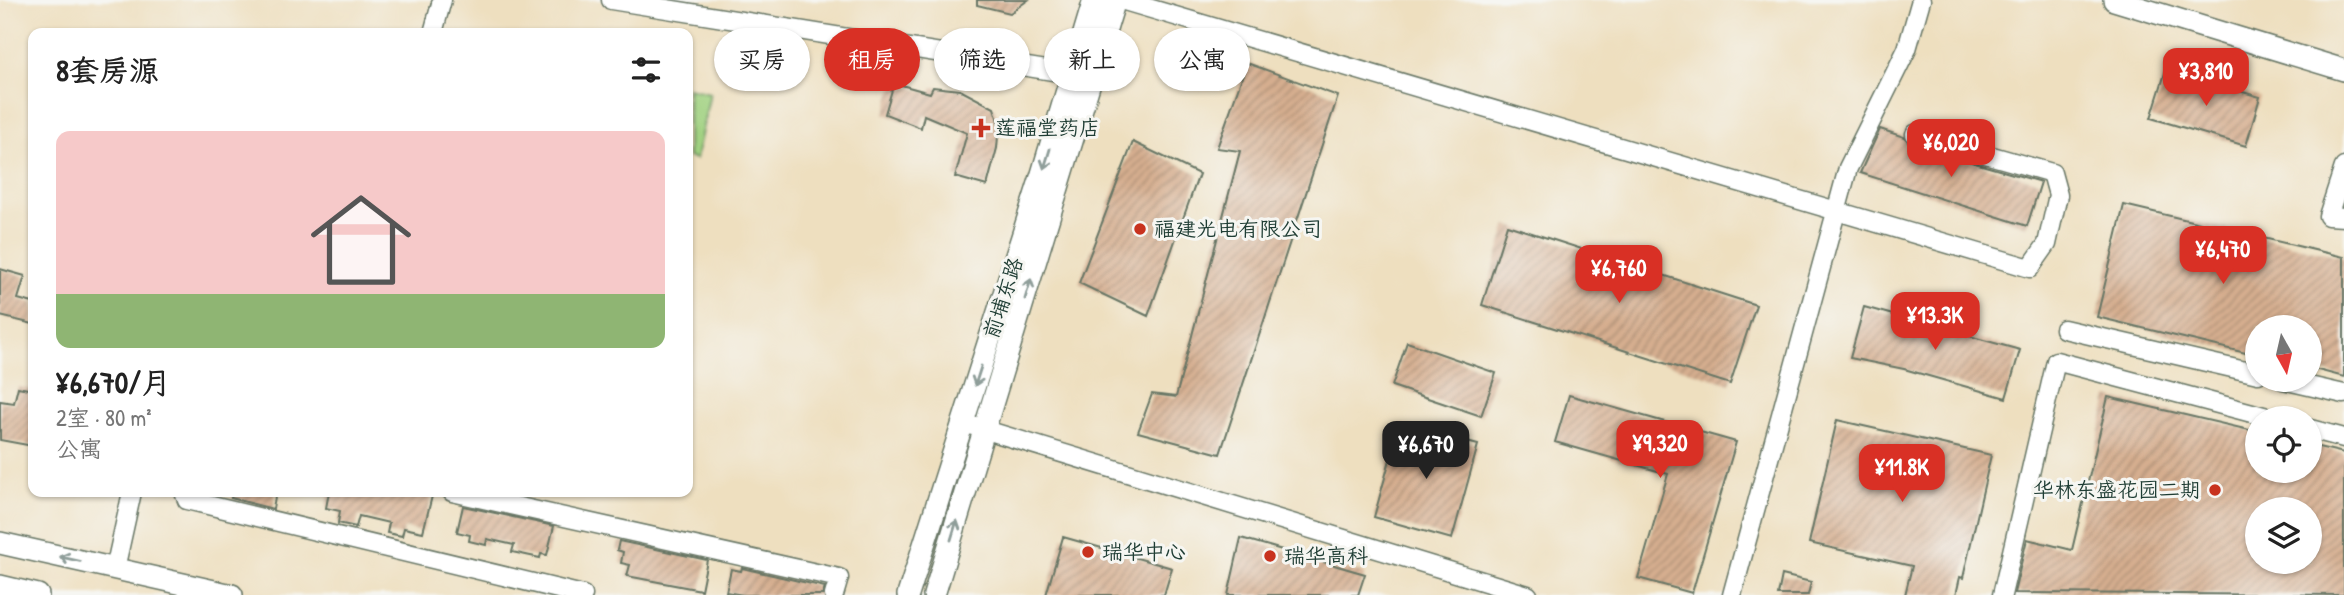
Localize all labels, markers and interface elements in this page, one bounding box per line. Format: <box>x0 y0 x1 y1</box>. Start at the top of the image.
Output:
chip: 买房 <box>714 28 810 91</box>
chip: 租房 <box>824 28 920 91</box>
chip: 筛选 <box>934 28 1030 91</box>
chip: 新上 <box>1044 28 1140 91</box>
chip: 公寓 <box>1154 28 1250 91</box>
pin: ¥3,810 <box>2149 48 2263 108</box>
text: 8套房源 <box>56 50 159 90</box>
icon: filters <box>627 51 665 89</box>
text: ¥3,810 <box>2179 55 2233 86</box>
place label: 莲福堂药店 <box>995 113 1100 142</box>
marker: 莲福堂药店 <box>973 120 989 136</box>
pin: ¥6,020 <box>1894 120 2008 179</box>
text: ¥6,020 <box>1923 126 1979 157</box>
one-way arrow <box>1039 148 1052 170</box>
icon: home <box>298 177 424 303</box>
place label: 福建光电有限公司 <box>1154 214 1322 243</box>
marker: 福建光电有限公司 <box>1132 221 1148 237</box>
pin: ¥6,470 <box>2166 226 2280 286</box>
text: ¥6,470 <box>2196 233 2250 264</box>
pin: ¥6,760 <box>1562 246 1676 305</box>
text: ¥6,760 <box>1591 252 1647 283</box>
street label: 前埔东路 <box>976 253 1029 342</box>
one-way arrow <box>1022 278 1035 300</box>
pin: ¥13.3K <box>1878 292 1992 352</box>
text: ¥13.3K <box>1907 299 1963 330</box>
north arrow <box>2245 315 2322 392</box>
map controls <box>2245 315 2322 574</box>
text: ¥6,670/月 <box>56 362 171 402</box>
one-way arrow <box>971 365 984 387</box>
text: 2室 · 80 m² <box>56 402 151 433</box>
button: locate <box>2245 406 2322 483</box>
pin: ¥9,320 <box>1603 420 1717 480</box>
pin: ¥6,670 <box>1369 421 1483 481</box>
text: ¥9,320 <box>1632 427 1688 458</box>
text: ¥6,670 <box>1398 428 1454 459</box>
text: 公寓 <box>56 433 102 464</box>
pin: ¥11.8K <box>1845 444 1959 504</box>
text: ¥11.8K <box>1875 451 1929 482</box>
place label: 华林东盛花园二期 <box>2033 475 2201 504</box>
marker: 华林东盛花园二期 <box>2207 482 2223 498</box>
button: layers <box>2245 497 2322 574</box>
one-way arrow <box>949 519 962 541</box>
place label: 瑞华中心 <box>1102 537 1186 566</box>
place label: 瑞华高科 <box>1284 541 1368 570</box>
marker: 瑞华中心 <box>1080 544 1096 560</box>
marker: 瑞华高科 <box>1262 548 1278 564</box>
one-way arrow <box>59 551 82 565</box>

